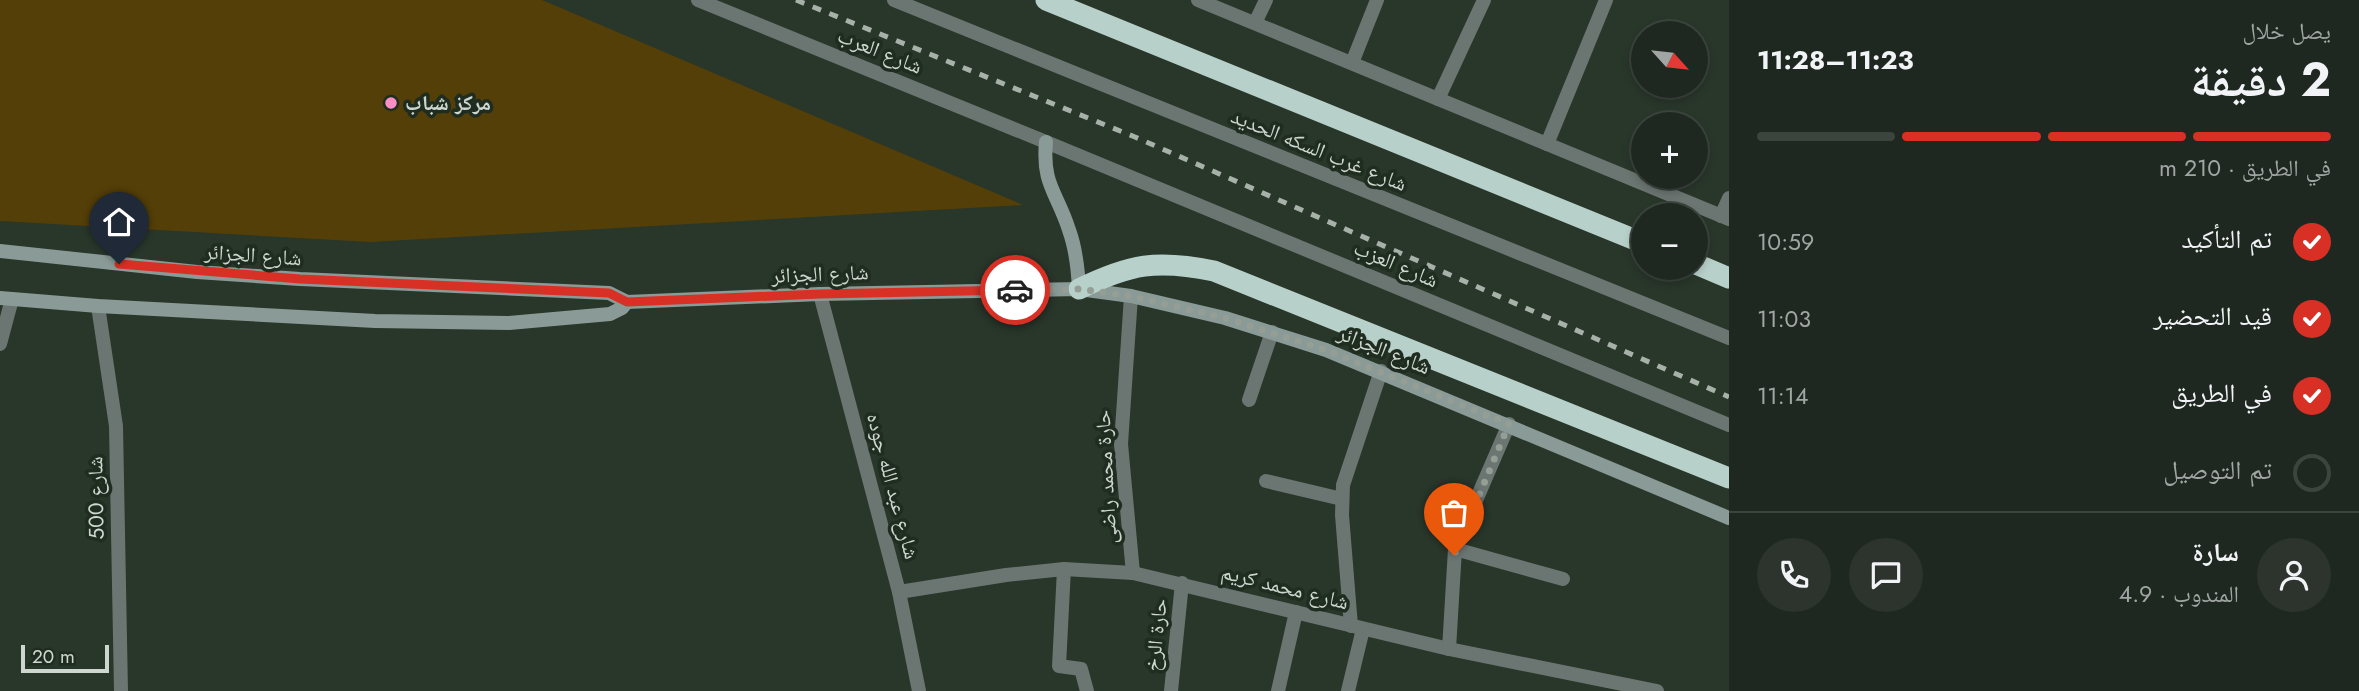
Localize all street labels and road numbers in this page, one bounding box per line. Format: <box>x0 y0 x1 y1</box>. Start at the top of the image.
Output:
street label: شارع العرب <box>833 20 927 82</box>
street label: شارع غرب السكه الحديد <box>1227 101 1411 199</box>
street label: شارع العزب <box>1349 233 1443 295</box>
street label: شارع الجزائر <box>202 237 303 273</box>
street label: شارع الجزائر <box>770 257 869 291</box>
street label: شارع الجزائر <box>1332 317 1435 382</box>
street label: حارة محمد راضى <box>1088 409 1124 545</box>
street label: شارع عبد الله جوده <box>859 410 927 562</box>
street label: شارع 500 <box>80 456 112 540</box>
street label: شارع محمد كريم <box>1218 557 1352 617</box>
street label: حارة الرخ <box>1137 597 1175 673</box>

